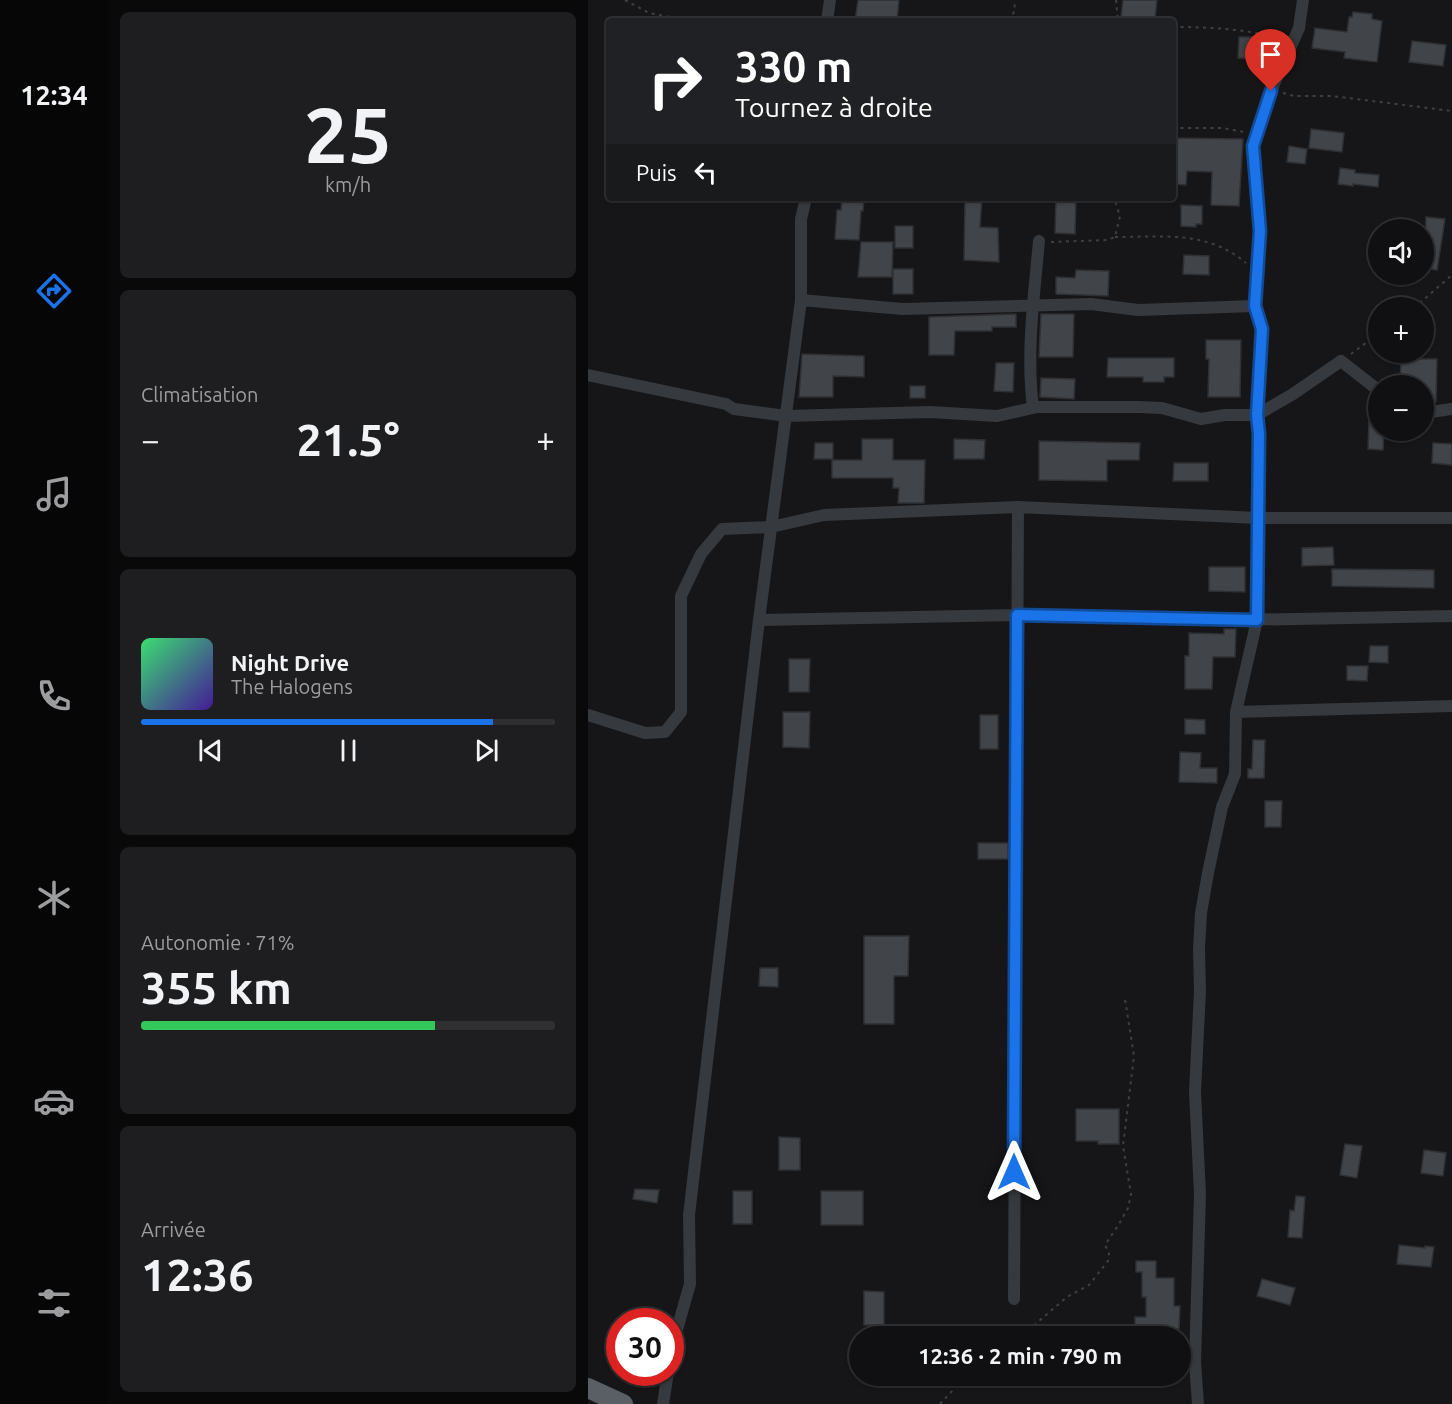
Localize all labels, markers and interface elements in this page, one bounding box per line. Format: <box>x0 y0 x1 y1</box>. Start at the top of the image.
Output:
pin <box>1245 29 1296 91</box>
icon: arrive <box>1254 38 1287 71</box>
icon: right <box>636 42 714 120</box>
text: 330 m <box>735 43 852 90</box>
text: 12:34 <box>20 80 88 110</box>
text: 25 <box>304 90 392 178</box>
text: Tournez à droite <box>735 92 933 122</box>
icon: left <box>689 156 722 189</box>
text: Puis <box>636 160 677 185</box>
text: km/h <box>325 173 371 196</box>
map controls <box>1368 219 1434 441</box>
button: sound <box>1368 219 1434 285</box>
icon: directions <box>33 270 75 312</box>
button: + <box>1368 297 1434 363</box>
button: − <box>1368 375 1434 441</box>
text: Climatisation <box>141 383 258 406</box>
text: 21.5° <box>296 414 400 465</box>
text: − <box>141 421 160 458</box>
text: + <box>536 421 555 458</box>
icon: music <box>33 473 75 515</box>
text: Night Drive <box>231 650 349 675</box>
icon: phone <box>33 675 75 717</box>
text: The Halogens <box>231 675 353 698</box>
icon: previous <box>194 734 227 767</box>
icon: pause <box>332 734 365 767</box>
icon: next <box>470 734 503 767</box>
icon: climate <box>33 877 75 919</box>
text: Autonomie · 71% <box>141 931 295 954</box>
text: 355 km <box>141 962 292 1013</box>
icon: car <box>33 1080 75 1122</box>
position arrow <box>982 1140 1046 1204</box>
text: Arrivée <box>141 1218 206 1241</box>
text: 12:36 <box>141 1249 254 1300</box>
icon: filters <box>33 1282 75 1324</box>
speed limit sign: 30 <box>606 1308 684 1386</box>
text: 12:36 · 2 min · 790 m <box>918 1343 1122 1368</box>

